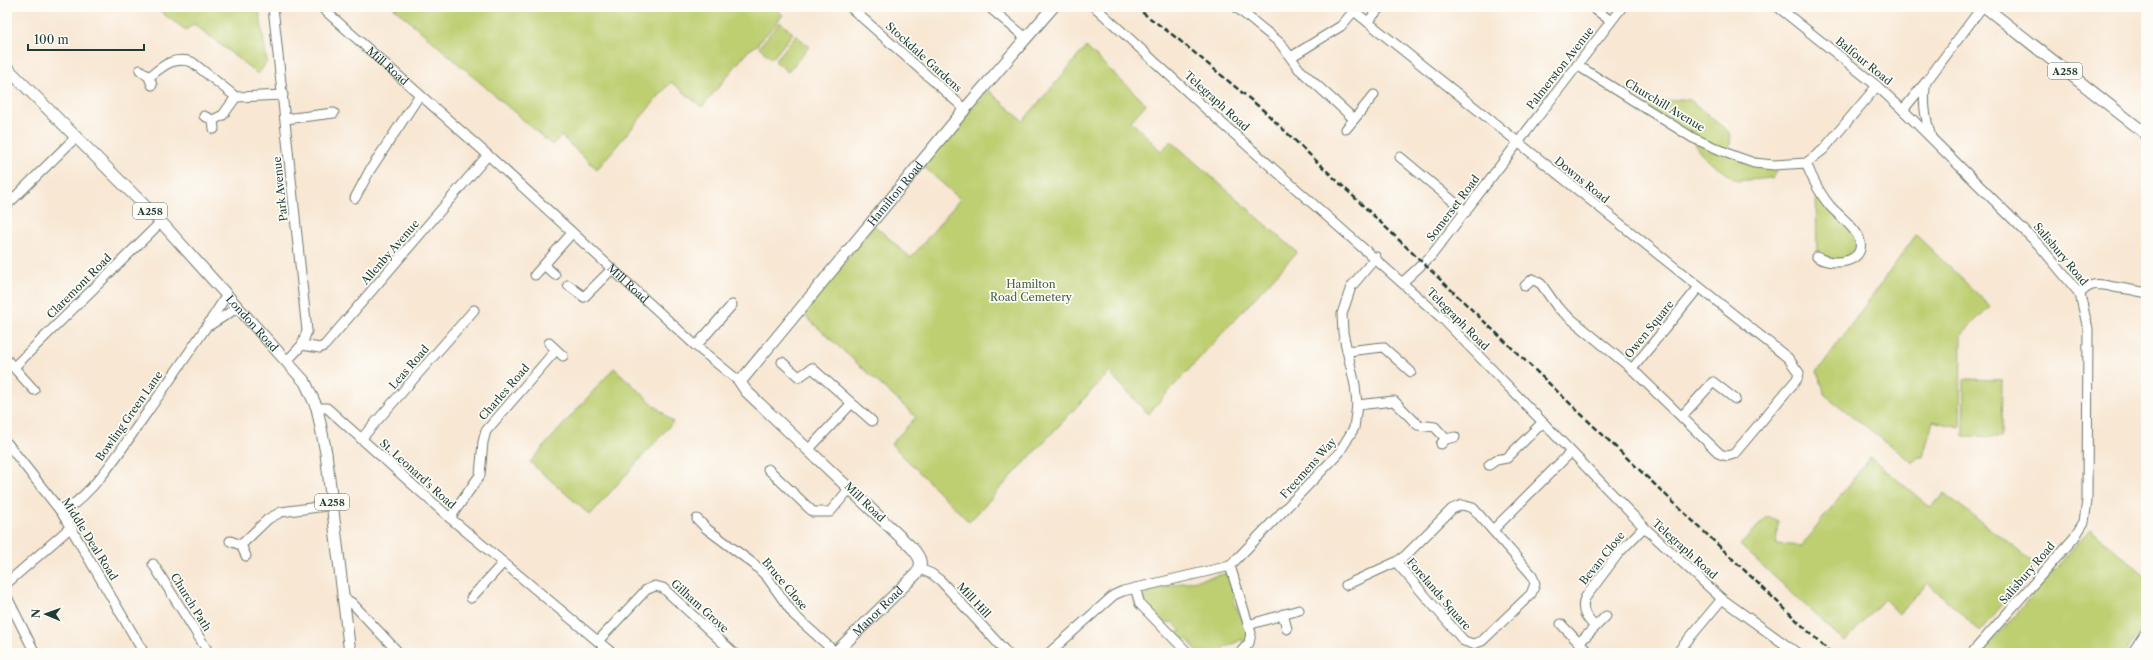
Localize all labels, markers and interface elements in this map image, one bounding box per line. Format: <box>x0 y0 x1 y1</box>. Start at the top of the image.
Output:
street label: Stockdale Gardens <box>883 19 965 95</box>
street label: Palmerston Avenue <box>1523 24 1597 112</box>
scale bar <box>28 26 144 52</box>
text: 100 m <box>34 32 69 47</box>
street label: Balfour Road <box>1833 34 1895 88</box>
street label: Mill Road <box>364 44 412 88</box>
road number: A258 <box>2048 63 2082 79</box>
street label: Telegraph Road <box>1182 68 1253 134</box>
street label: Churchill Avenue <box>1622 76 1708 134</box>
street label: Downs Road <box>1552 154 1612 206</box>
street label: Park Avenue <box>270 156 290 222</box>
street label: Hamilton Road <box>864 158 926 229</box>
street label: Somerset Road <box>1424 172 1483 244</box>
road number: A258 <box>133 203 167 219</box>
street label: Allenby Avenue <box>357 217 422 288</box>
street label: Salisbury Road <box>2031 220 2092 288</box>
street label: Claremont Road <box>44 250 115 321</box>
street label: Mill Road <box>604 261 652 306</box>
park label: Hamilton Road Cemetery <box>990 277 1073 304</box>
street label: Telegraph Road <box>1424 285 1492 353</box>
street label: London Road <box>223 292 281 355</box>
street label: Owen Square <box>1621 297 1677 361</box>
street label: Leas Road <box>386 342 432 392</box>
street label: Charles Road <box>476 361 532 423</box>
street label: Bowling Green Lane <box>93 368 165 464</box>
street label: Freemens Way <box>1277 434 1340 501</box>
street label: St. Leonard's Road <box>377 436 459 512</box>
street label: Mill Road <box>842 479 888 525</box>
road number: A258 <box>315 494 349 510</box>
street label: Middle Deal Road <box>59 495 121 583</box>
street label: Telegraph Road <box>1650 516 1721 582</box>
street label: Bevan Close <box>1576 529 1628 587</box>
street label: Salisbury Road <box>1996 539 2058 607</box>
street label: Bruce Close <box>759 555 811 613</box>
street label: Forelands Square <box>1404 555 1474 633</box>
street label: Church Path <box>168 570 214 634</box>
street label: Gilham Grove <box>668 576 732 636</box>
street label: Mill Hill <box>954 579 994 621</box>
street label: Manor Road <box>850 583 906 639</box>
north arrow <box>26 594 66 634</box>
text: N <box>29 608 43 619</box>

